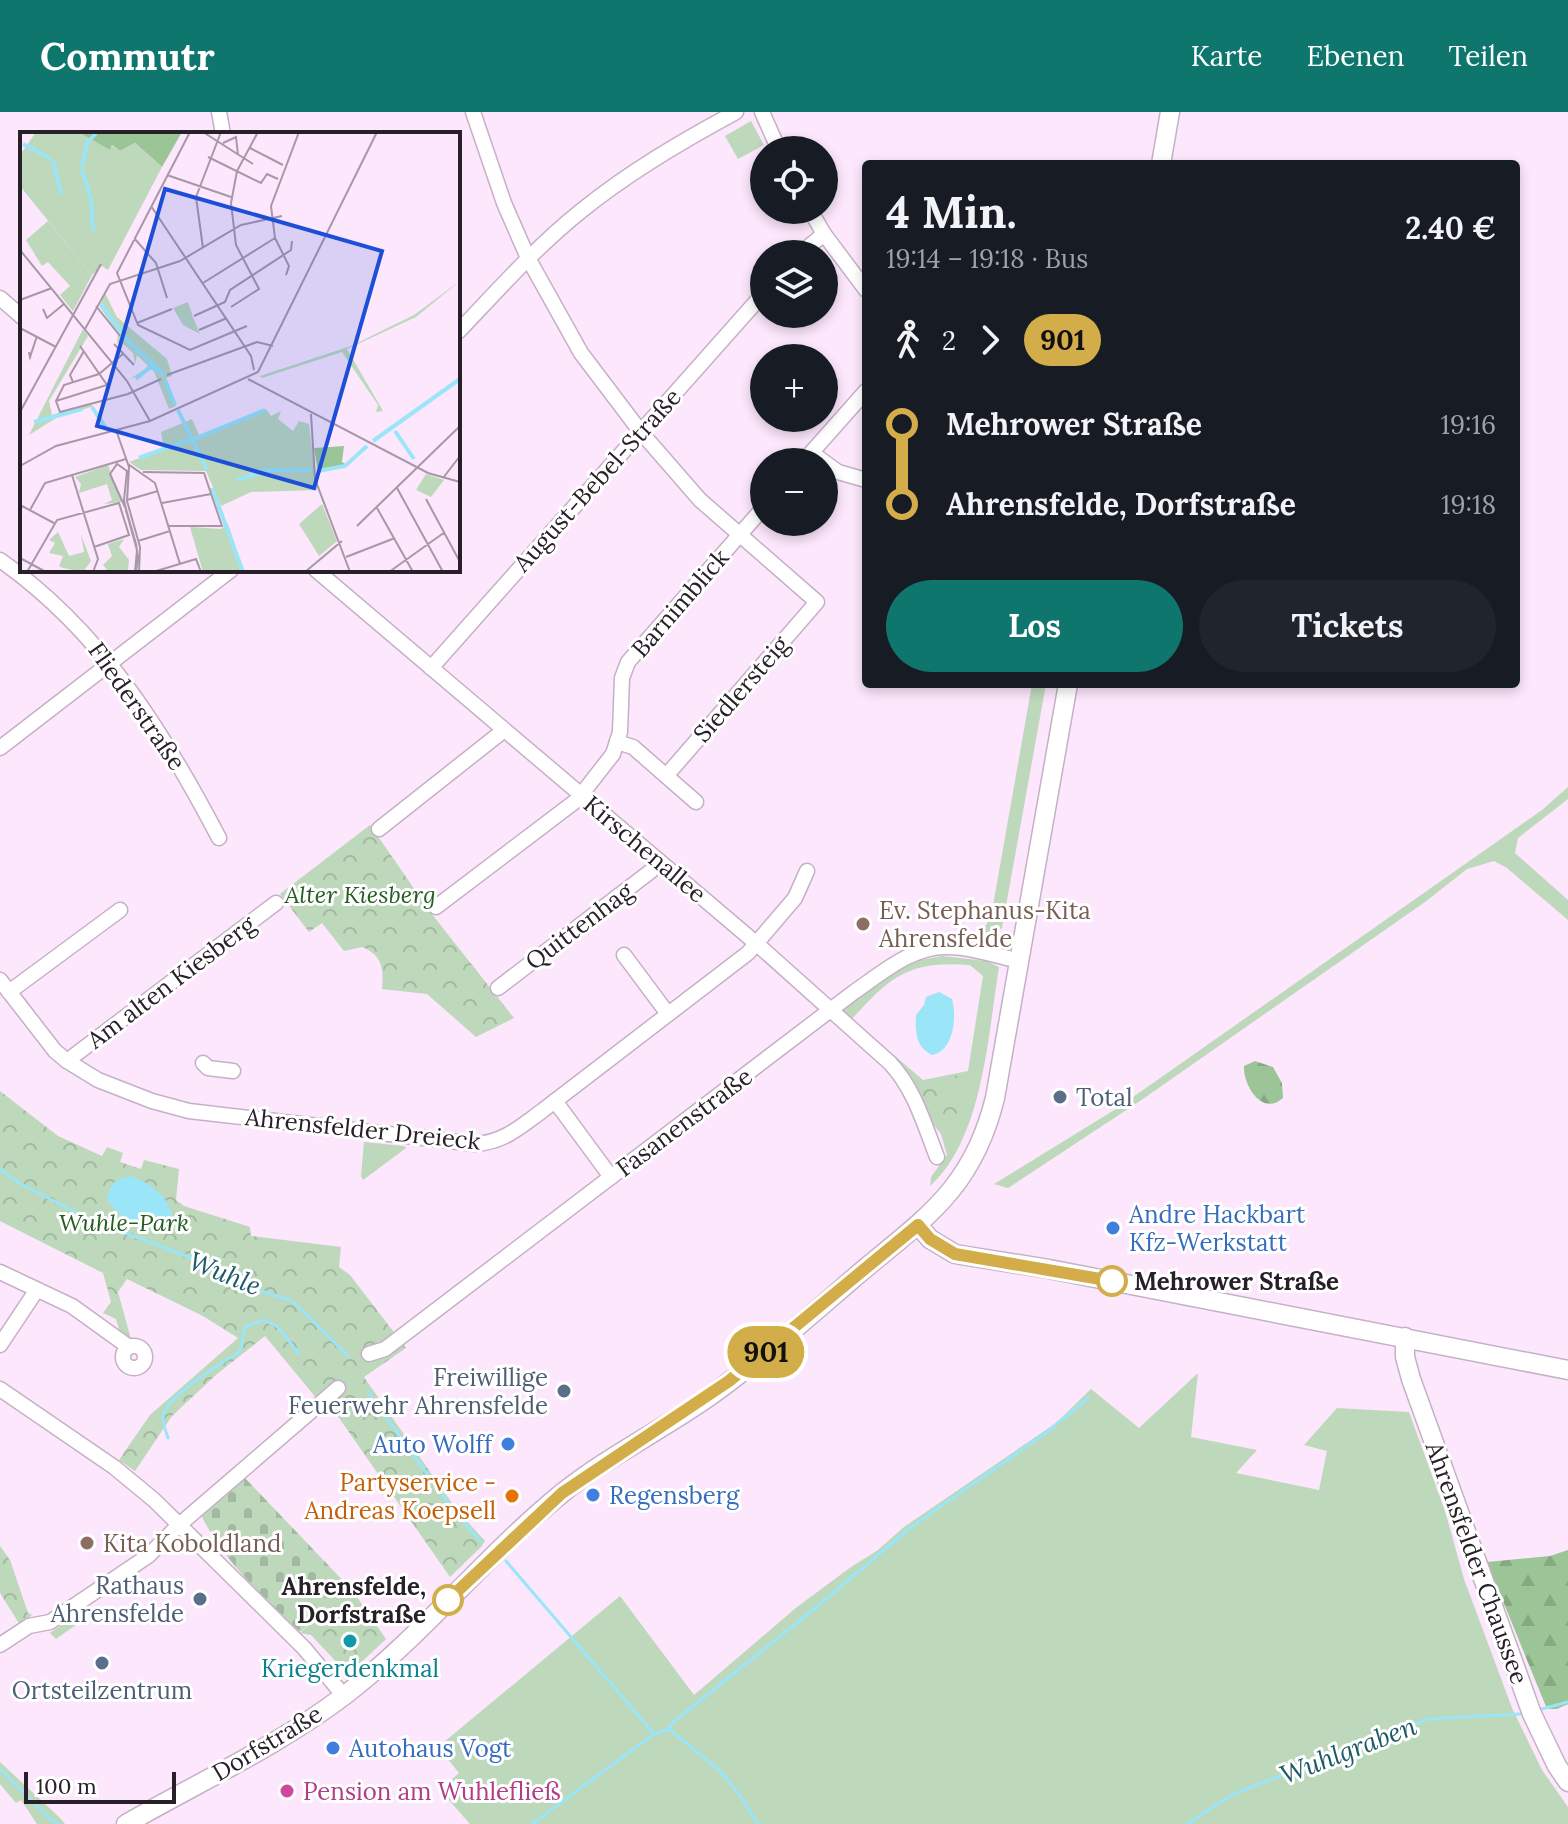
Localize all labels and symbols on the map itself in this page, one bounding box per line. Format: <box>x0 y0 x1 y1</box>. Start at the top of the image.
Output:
inset map <box>20 132 460 572</box>
street label: August-Bebel-Straße <box>506 382 688 579</box>
street label: Barnimblick <box>625 542 736 663</box>
street label: Siedlersteig <box>686 629 796 749</box>
street label: Fliederstraße <box>81 636 193 776</box>
street label: Kirschenallee <box>577 789 713 909</box>
street label: Quittenhag <box>519 875 640 977</box>
park label: Alter Kiesberg <box>283 879 436 910</box>
place label: Ev. Stephanus-Kita Ahrensfelde <box>878 895 1091 954</box>
street label: Am alten Kiesberg <box>80 908 262 1056</box>
marker: Ev. Stephanus-Kita Ahrensfelde <box>854 915 872 933</box>
street label: Fasanenstraße <box>610 1061 758 1183</box>
place label: Total <box>1076 1082 1132 1113</box>
marker: Total <box>1051 1088 1069 1106</box>
street label: Ahrensfelder Dreieck <box>243 1101 482 1157</box>
place label: Andre Hackbart Kfz-Werkstatt <box>1128 1199 1306 1258</box>
park label: Wuhle-Park <box>59 1207 189 1238</box>
marker: Andre Hackbart Kfz-Werkstatt <box>1104 1219 1122 1237</box>
water label: Wuhle <box>184 1244 266 1302</box>
marker: Mehrower Straße <box>1097 1266 1127 1296</box>
place label: Mehrower Straße <box>1134 1266 1339 1297</box>
line badge: 901 <box>720 1326 812 1378</box>
place label: Freiwillige Feuerwehr Ahrensfelde <box>288 1362 548 1421</box>
marker: Freiwillige Feuerwehr Ahrensfelde <box>555 1382 573 1400</box>
place label: Auto Wolff <box>372 1429 494 1460</box>
marker: Auto Wolff <box>499 1435 517 1453</box>
street label: Ahrensfelder Chaussee <box>1418 1437 1535 1688</box>
place label: Partyservice - Andreas Koepsell <box>303 1467 496 1526</box>
place label: Regensberg <box>609 1480 740 1511</box>
marker: Regensberg <box>584 1486 602 1504</box>
marker: Partyservice - Andreas Koepsell <box>503 1487 521 1505</box>
place label: Kita Koboldland <box>103 1528 281 1559</box>
marker: Kita Koboldland <box>78 1534 96 1552</box>
place label: Rathaus Ahrensfelde <box>50 1570 184 1629</box>
place label: Ahrensfelde, Dorfstraße <box>282 1571 426 1630</box>
marker: Ahrensfelde, Dorfstraße <box>433 1585 463 1615</box>
marker: Rathaus Ahrensfelde <box>191 1590 209 1608</box>
marker: Kriegerdenkmal <box>341 1632 359 1650</box>
place label: Kriegerdenkmal <box>261 1653 439 1684</box>
marker: Ortsteilzentrum <box>93 1654 111 1672</box>
place label: Ortsteilzentrum <box>12 1675 192 1706</box>
street label: Dorfstraße <box>206 1698 328 1788</box>
water label: Wuhlgraben <box>1275 1709 1421 1791</box>
place label: Autohaus Vogt <box>348 1733 512 1764</box>
marker: Autohaus Vogt <box>324 1739 342 1757</box>
scale bar <box>24 1768 176 1804</box>
place label: Pension am Wuhlefließ <box>303 1776 561 1807</box>
marker: Pension am Wuhlefließ <box>278 1782 296 1800</box>

